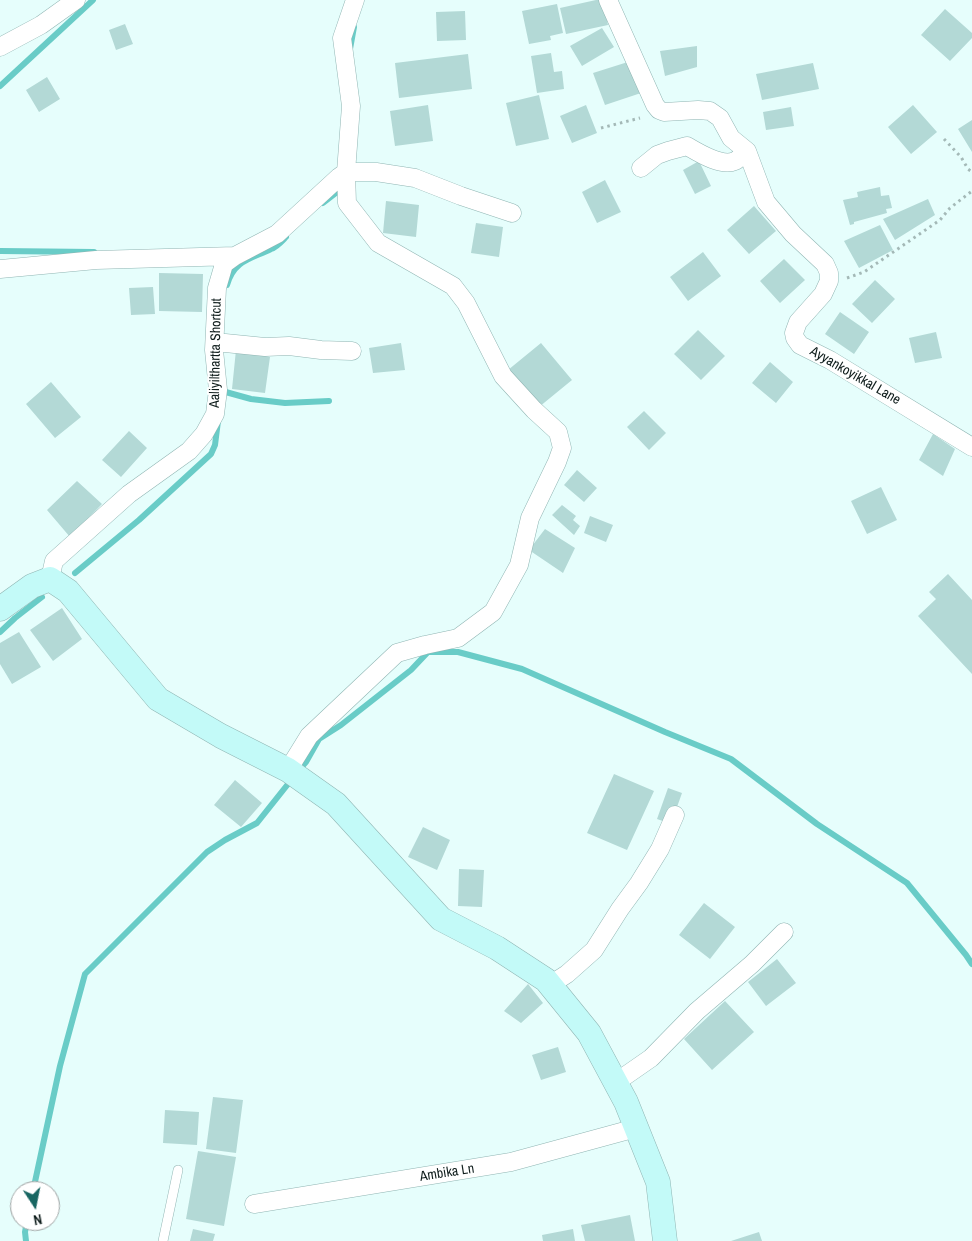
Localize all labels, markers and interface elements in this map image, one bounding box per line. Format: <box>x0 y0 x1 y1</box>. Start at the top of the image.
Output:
street label: Aaliyilthartta Shortcut <box>207 298 225 408</box>
street label: Ayyankoyikkal Lane <box>807 343 903 409</box>
street label: Ambika Ln <box>419 1160 475 1186</box>
north arrow <box>10 1181 60 1231</box>
text: N <box>32 1210 43 1229</box>

